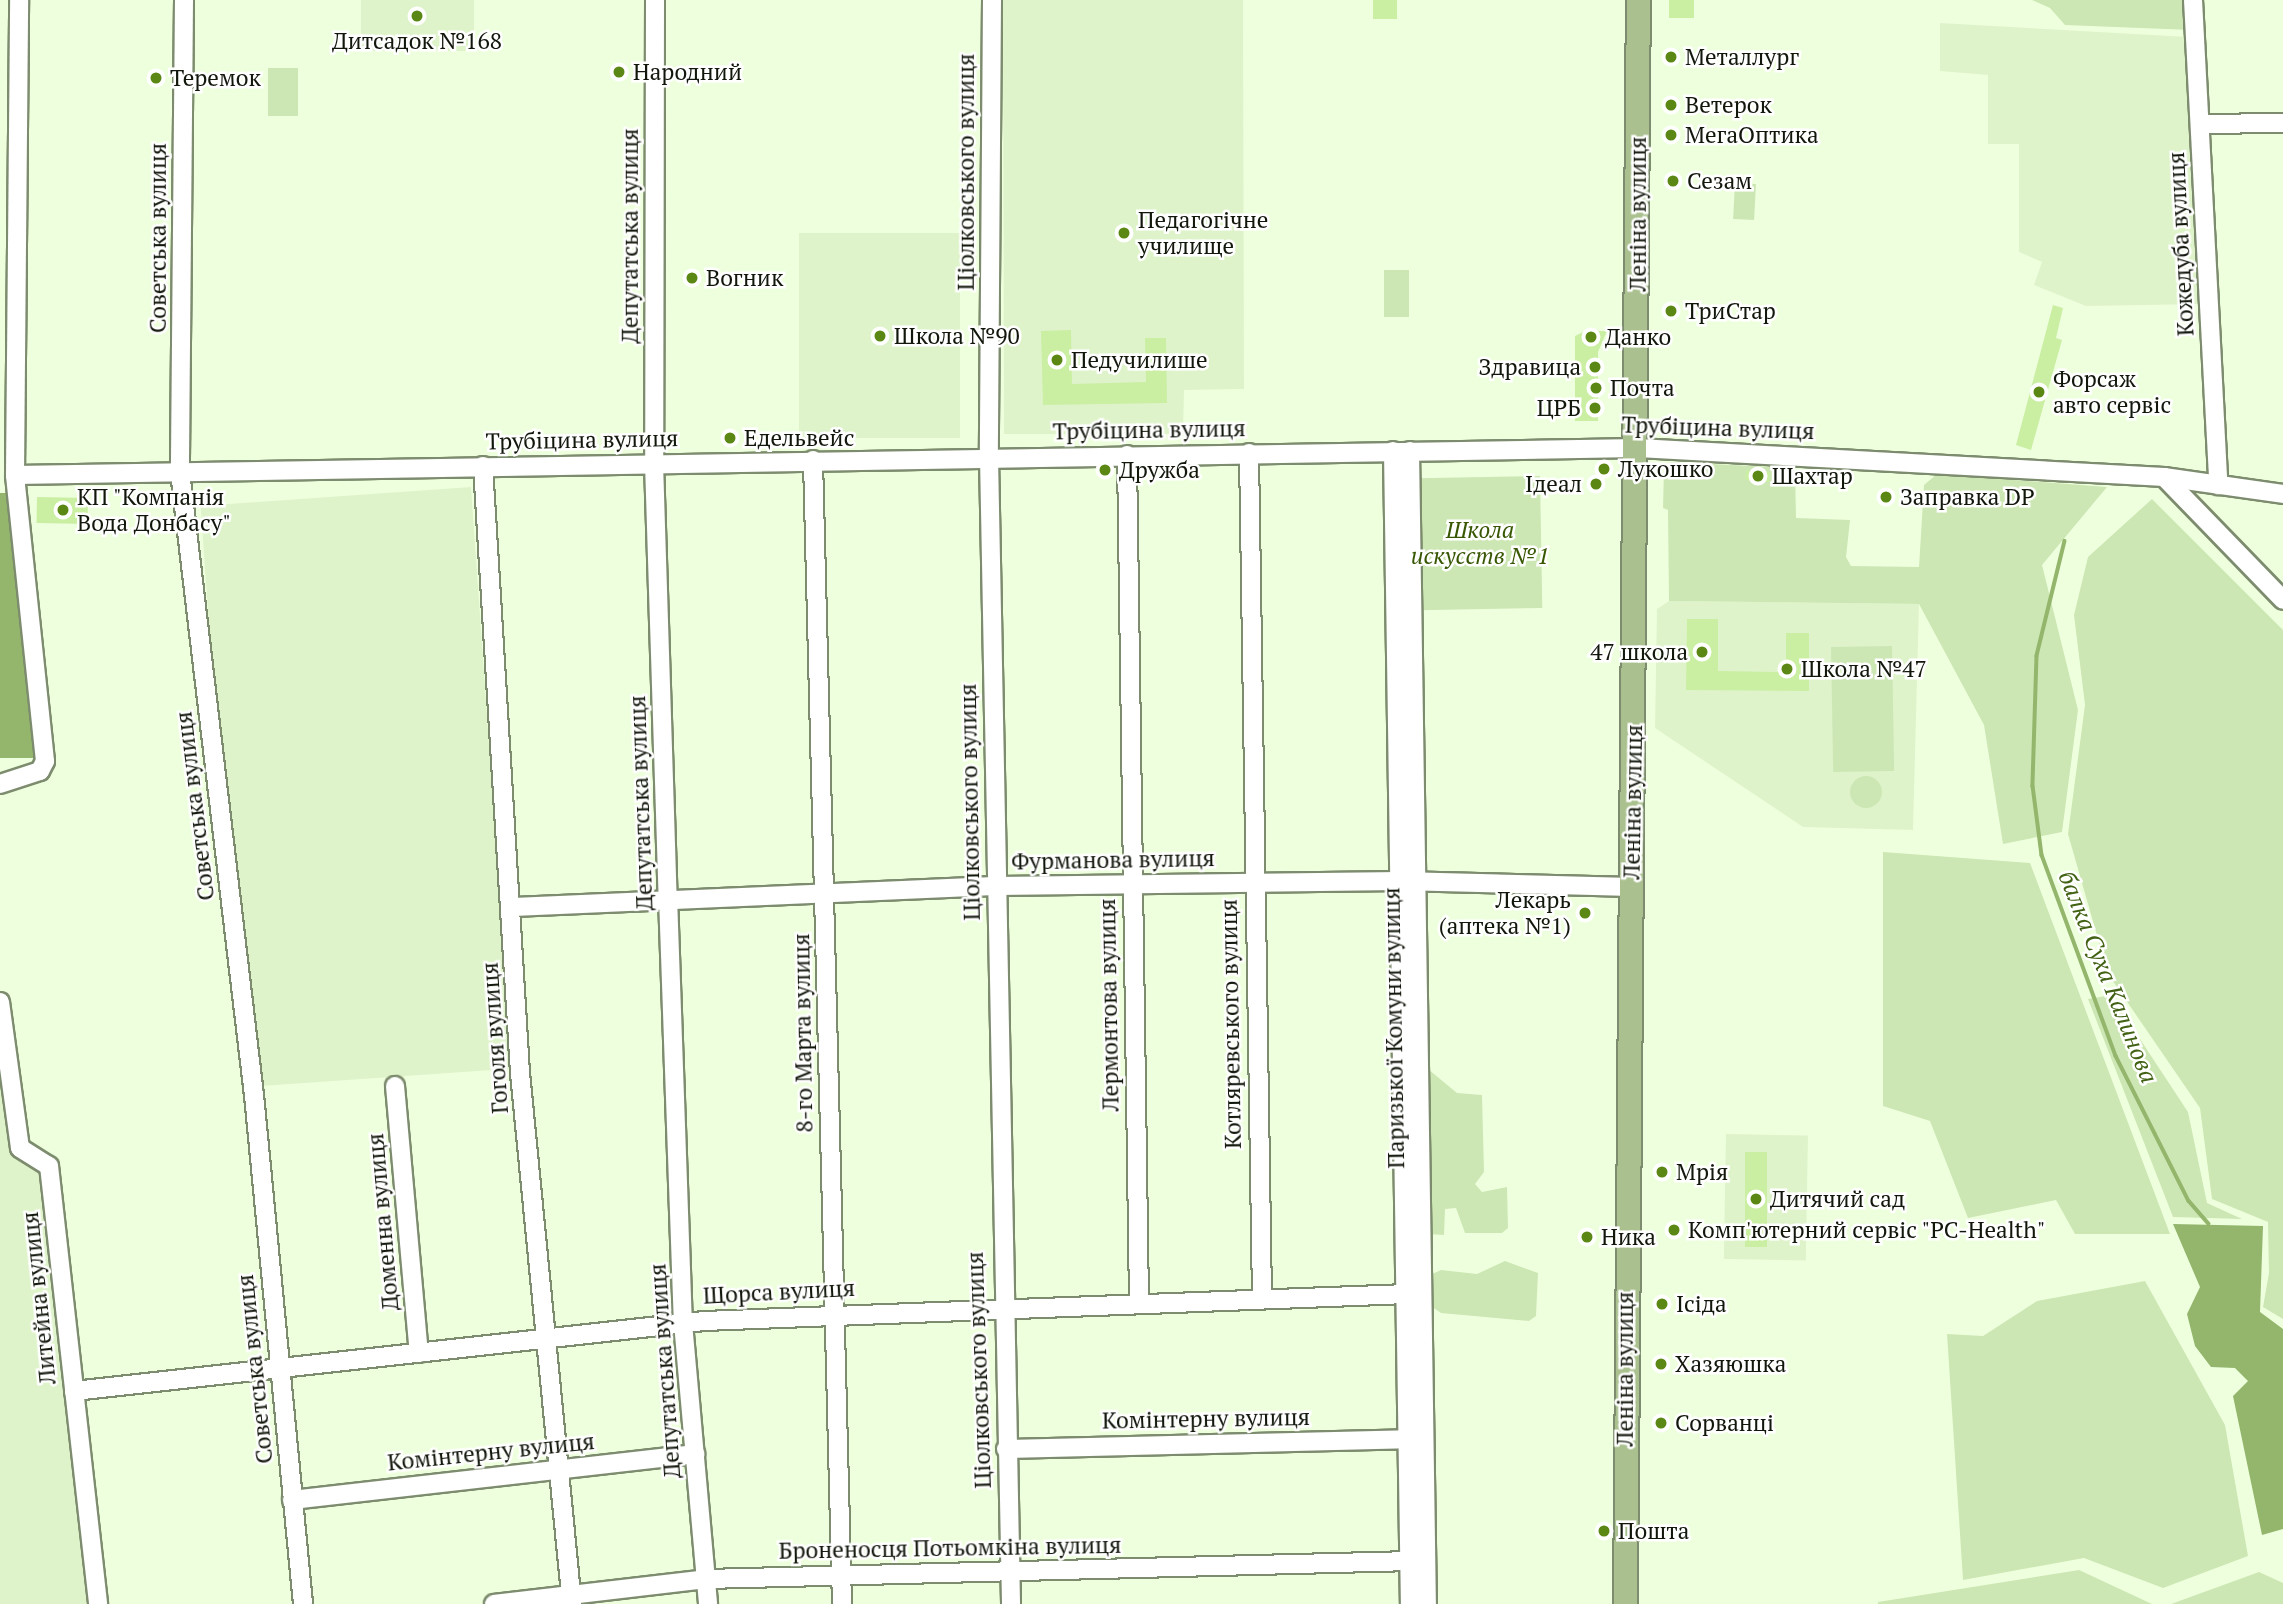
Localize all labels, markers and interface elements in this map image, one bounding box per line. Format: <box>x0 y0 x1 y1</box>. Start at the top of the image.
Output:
marker: Дитсадок №168 <box>409 8 425 24</box>
place label: Дитсадок №168 <box>332 27 502 55</box>
place label: Металлург <box>1685 43 1799 71</box>
marker: Металлург <box>1663 49 1679 65</box>
street label: Ціолковського вулиця <box>952 53 980 291</box>
place label: Народний <box>633 58 742 86</box>
place label: Теремок <box>170 64 261 92</box>
marker: Народний <box>611 64 627 80</box>
marker: Теремок <box>148 70 164 86</box>
place label: Ветерок <box>1685 91 1772 119</box>
marker: Ветерок <box>1663 97 1679 113</box>
place label: МегаОптика <box>1685 121 1819 149</box>
marker: МегаОптика <box>1663 127 1679 143</box>
street label: Депутатська вулиця <box>616 128 644 344</box>
street label: Леніна вулиця <box>1624 136 1652 292</box>
street label: Советська вулиця <box>144 143 172 333</box>
street label: Кожедуба вулиця <box>2162 151 2200 337</box>
place label: Сезам <box>1687 167 1752 195</box>
marker: Сезам <box>1665 173 1681 189</box>
place label: Педагогічне училище <box>1138 206 1268 260</box>
marker: Педагогічне училище <box>1116 225 1132 241</box>
place label: Вогник <box>706 264 783 292</box>
marker: Вогник <box>684 270 700 286</box>
place label: ТриСтар <box>1685 297 1776 325</box>
marker: ТриСтар <box>1663 303 1679 319</box>
place label: Школа №90 <box>894 322 1020 350</box>
place label: Данко <box>1605 323 1671 351</box>
marker: Школа №90 <box>872 328 888 344</box>
marker: Данко <box>1583 329 1599 345</box>
place label: Педучилише <box>1071 346 1208 374</box>
marker: Педучилише <box>1049 352 1065 368</box>
place label: Здравица <box>1478 353 1581 381</box>
marker: Здравица <box>1587 359 1603 375</box>
place label: Форсаж авто сервіс <box>2053 365 2171 419</box>
place label: Почта <box>1610 374 1675 402</box>
marker: Почта <box>1588 380 1604 396</box>
marker: Форсаж авто сервіс <box>2031 384 2047 400</box>
place label: ЦРБ <box>1537 394 1581 422</box>
marker: ЦРБ <box>1587 400 1603 416</box>
street label: Трубіцина вулиця <box>1621 411 1815 445</box>
street label: Трубіцина вулиця <box>1052 415 1246 445</box>
place label: Едельвейс <box>744 424 854 452</box>
street label: Трубіцина вулиця <box>485 425 679 455</box>
marker: Едельвейс <box>722 430 738 446</box>
place label: Лукошко <box>1618 455 1714 483</box>
place label: Дружба <box>1119 456 1200 484</box>
marker: Лукошко <box>1596 461 1612 477</box>
marker: Дружба <box>1097 462 1113 478</box>
place label: Шахтар <box>1772 462 1853 490</box>
marker: Шахтар <box>1750 468 1766 484</box>
place label: Ідеал <box>1525 470 1582 498</box>
marker: Ідеал <box>1588 476 1604 492</box>
place label: КП "Компанія Вода Донбасу" <box>77 483 231 537</box>
place label: Заправка DP <box>1900 483 2035 511</box>
marker: Заправка DP <box>1878 489 1894 505</box>
marker: КП "Компанія Вода Донбасу" <box>55 502 71 518</box>
park label: Школа искусств №1 <box>1411 516 1549 570</box>
place label: 47 школа <box>1590 638 1688 666</box>
marker: 47 школа <box>1694 644 1710 660</box>
place label: Школа №47 <box>1801 655 1927 683</box>
marker: Школа №47 <box>1779 661 1795 677</box>
street label: Ціолковського вулиця <box>954 683 986 921</box>
street label: Депутатська вулиця <box>623 695 659 911</box>
street label: Советська вулиця <box>170 710 220 902</box>
street label: Леніна вулиця <box>1618 724 1648 880</box>
street label: Фурманова вулиця <box>1011 844 1215 876</box>
water label: балка Суха Калинова <box>2052 867 2164 1087</box>
place label: Лекарь (аптека №1) <box>1439 886 1571 940</box>
street label: Паризької Комуни вулиця <box>1378 887 1410 1169</box>
street label: Лермонтова вулиця <box>1093 898 1125 1112</box>
street label: Котляревського вулиця <box>1215 899 1247 1149</box>
marker: Лекарь (аптека №1) <box>1577 905 1593 921</box>
street label: 8-го Марта вулиця <box>787 933 819 1133</box>
street label: Гоголя вулиця <box>476 961 514 1115</box>
street label: Доменна вулиця <box>361 1132 405 1312</box>
place label: Мрія <box>1676 1158 1728 1186</box>
marker: Мрія <box>1654 1164 1670 1180</box>
place label: Дитячий сад <box>1770 1185 1905 1213</box>
marker: Дитячий сад <box>1748 1191 1764 1207</box>
street label: Литейна вулиця <box>16 1210 62 1386</box>
place label: Комп'ютерний сервіс "PC-Health" <box>1688 1216 2046 1244</box>
marker: Комп'ютерний сервіс "PC-Health" <box>1666 1222 1682 1238</box>
place label: Ника <box>1601 1223 1656 1251</box>
marker: Ника <box>1579 1229 1595 1245</box>
street label: Ціолковського вулиця <box>961 1251 997 1489</box>
street label: Депутатська вулиця <box>644 1263 686 1479</box>
street label: Советська вулиця <box>231 1273 279 1465</box>
street label: Щорса вулиця <box>702 1274 856 1310</box>
place label: Ісіда <box>1676 1290 1727 1318</box>
street label: Леніна вулиця <box>1611 1291 1639 1447</box>
marker: Ісіда <box>1654 1296 1670 1312</box>
place label: Хазяюшка <box>1675 1350 1786 1378</box>
marker: Хазяюшка <box>1653 1356 1669 1372</box>
street label: Комінтерну вулиця <box>1102 1403 1310 1435</box>
place label: Сорванці <box>1675 1409 1774 1437</box>
marker: Сорванці <box>1653 1415 1669 1431</box>
street label: Комінтерну вулиця <box>386 1427 596 1477</box>
place label: Пошта <box>1618 1517 1689 1545</box>
marker: Пошта <box>1596 1523 1612 1539</box>
street label: Броненосця Потьомкіна вулиця <box>778 1531 1122 1565</box>

